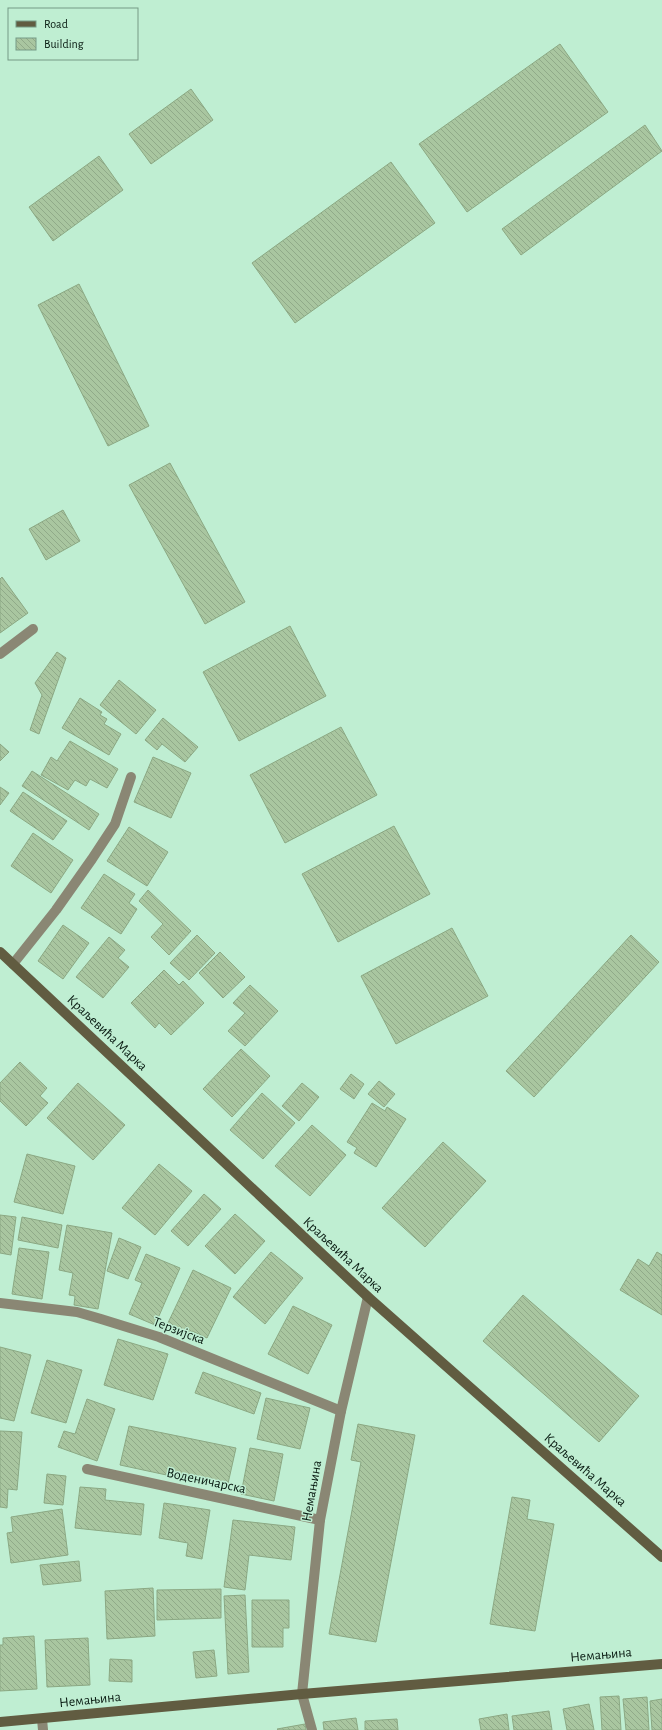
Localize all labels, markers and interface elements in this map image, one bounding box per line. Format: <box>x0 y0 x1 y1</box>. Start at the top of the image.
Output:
legend <box>8 8 138 60</box>
text: Road <box>44 18 68 30</box>
text: Building <box>44 38 84 50</box>
street label: Краљевића Марка <box>64 992 150 1074</box>
street label: Краљевића Марка <box>300 1214 386 1296</box>
street label: Терзијска <box>151 1315 207 1347</box>
street label: Краљевића Марка <box>541 1431 629 1510</box>
street label: Немањина <box>300 1459 324 1523</box>
street label: Воденичарска <box>165 1466 248 1496</box>
street label: Немањина <box>569 1645 633 1665</box>
street label: Немањина <box>58 1690 122 1710</box>

